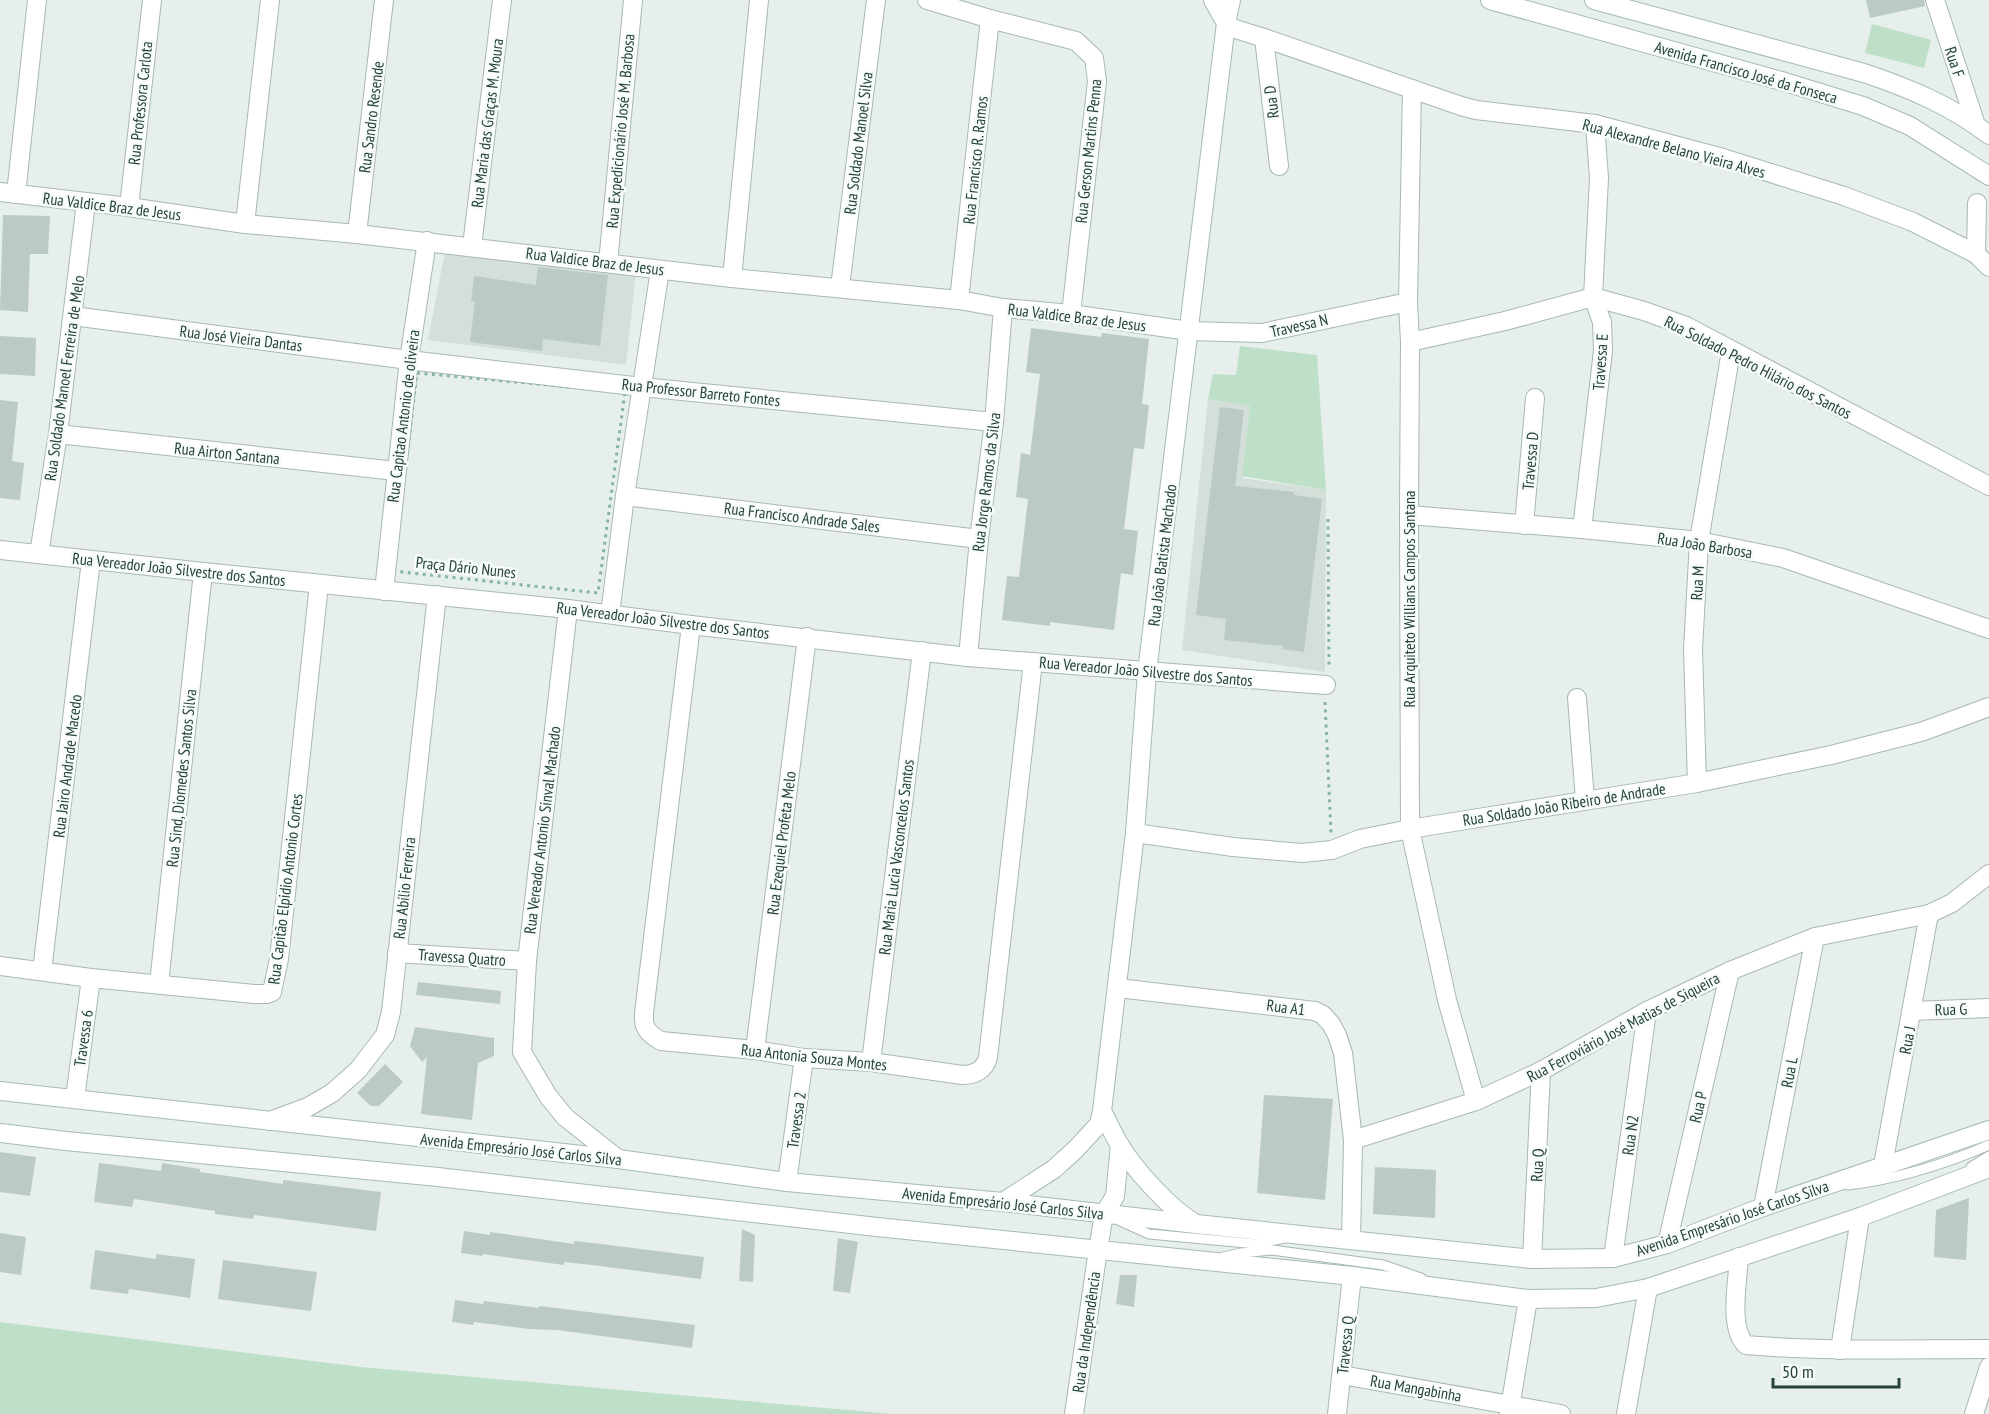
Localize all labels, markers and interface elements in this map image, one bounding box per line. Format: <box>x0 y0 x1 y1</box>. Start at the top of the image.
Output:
street label: Rua Expedicionário José M. Barbosa <box>602 33 638 229</box>
street label: Avenida Francisco José da Fonseca <box>1652 36 1840 108</box>
street label: Rua Maria das Graças M. Moura <box>467 37 507 209</box>
street label: Rua Professora Carlota <box>124 40 156 166</box>
street label: Rua F <box>1941 44 1969 80</box>
street label: Rua Sandro Resende <box>354 60 388 174</box>
street label: Rua Soldado Manoel Silva <box>839 71 877 215</box>
street label: Rua Gerson Martins Penna <box>1070 78 1106 224</box>
street label: Rua D <box>1259 84 1283 120</box>
street label: Rua Francisco R. Ramos <box>958 95 992 225</box>
street label: Rua Alexandre Belano Vieira Alves <box>1580 114 1768 182</box>
street label: Rua Valdice Braz de Jesus <box>42 188 182 224</box>
street label: Rua Valdice Braz de Jesus <box>525 243 665 279</box>
street label: Rua Soldado Manoel Ferreira de Melo <box>40 274 88 482</box>
street label: Rua Valdice Braz de Jesus <box>1007 299 1147 335</box>
street label: Travessa N <box>1268 309 1330 341</box>
street label: Rua Soldado Pedro Hilário dos Santos <box>1661 311 1855 423</box>
street label: Rua José Vieira Dantas <box>179 321 303 355</box>
street label: Rua Capitao Antonio de oliveira <box>382 329 424 503</box>
street label: Travessa E <box>1588 333 1612 391</box>
street label: Rua Professor Barreto Fontes <box>621 374 781 410</box>
street label: Rua Jorge Ramos da Silva <box>968 411 1004 553</box>
street label: Travessa D <box>1517 431 1543 491</box>
street label: Rua Airton Santana <box>173 438 281 468</box>
street label: Rua João Batista Machado <box>1143 483 1181 627</box>
street label: Rua Arquiteto Willians Campos Santana <box>1399 491 1419 707</box>
street label: Rua Francisco Andrade Sales <box>723 498 881 536</box>
street label: Rua João Barbosa <box>1656 528 1754 562</box>
street label: Rua Vereador João Silvestre dos Santos <box>71 548 287 590</box>
street label: Praça Dário Nunes <box>415 552 517 582</box>
street label: Rua M <box>1686 565 1708 601</box>
street label: Rua Vereador João Silvestre dos Santos <box>555 597 771 643</box>
street label: Rua Vereador João Silvestre dos Santos <box>1038 652 1254 690</box>
street label: Rua Sind, Diomedes Santos Silva <box>162 688 200 868</box>
street label: Rua Jairo Andrade Macedo <box>48 693 86 839</box>
street label: Rua Vereador Antonio Sinval Machado <box>519 725 565 935</box>
street label: Rua Maria Lucia Vasconcelos Santos <box>874 758 918 956</box>
street label: Rua Ezequiel Profeta Melo <box>762 770 800 916</box>
street label: Rua Soldado João Ribeiro de Andrade <box>1461 778 1667 830</box>
street label: Rua Capitão Elpidio Antonio Cortes <box>263 792 307 986</box>
street label: Rua Abílio Ferreira <box>389 836 419 940</box>
street label: Travessa Quatro <box>417 944 507 970</box>
street label: Rua Ferroviário José Matias de Siqueira <box>1523 968 1723 1086</box>
street label: Rua A1 <box>1266 995 1306 1019</box>
street label: Rua G <box>1935 998 1968 1020</box>
street label: Travessa 6 <box>69 1008 97 1068</box>
street label: Rua J <box>1894 1024 1920 1056</box>
street label: Rua Antonia Souza Montes <box>740 1039 888 1075</box>
street label: Rua L <box>1776 1054 1802 1089</box>
street label: Rua P <box>1685 1089 1711 1125</box>
street label: Travessa 2 <box>782 1090 810 1150</box>
street label: Rua N2 <box>1617 1114 1643 1156</box>
street label: Avenida Empresário José Carlos Silva <box>419 1128 623 1170</box>
street label: Rua Q <box>1526 1147 1548 1182</box>
street label: Avenida Empresário José Carlos Silva <box>1633 1176 1831 1260</box>
street label: Avenida Empresário José Carlos Silva <box>901 1182 1105 1224</box>
street label: Rua da Independência <box>1068 1270 1104 1394</box>
street label: Travessa Q <box>1332 1314 1358 1375</box>
scale bar <box>1773 1351 1899 1389</box>
text: 50 m <box>1782 1360 1814 1383</box>
street label: Rua Mangabinha <box>1369 1370 1463 1406</box>

